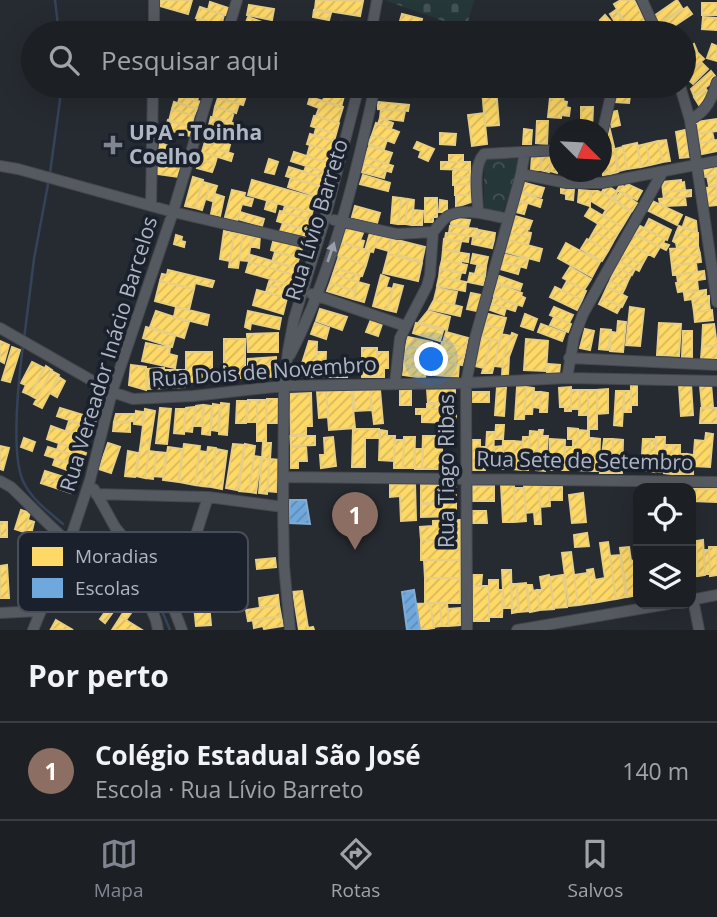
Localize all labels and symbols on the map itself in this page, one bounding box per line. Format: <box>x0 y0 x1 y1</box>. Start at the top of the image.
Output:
place label: UPA - Toinha Coelho <box>129 118 262 170</box>
north arrow <box>549 119 612 182</box>
marker: UPA - Toinha Coelho <box>103 135 123 155</box>
street label: Rua Lívio Barreto <box>278 136 354 304</box>
street label: Rua Vereador Inácio Barcelos <box>53 213 163 495</box>
one-way arrow <box>326 242 337 263</box>
your location <box>414 342 448 376</box>
street label: Rua Dois de Novembro <box>150 349 378 393</box>
street label: Rua Tiago Ribas <box>432 394 460 548</box>
street label: Rua Sete de Setembro <box>476 444 694 476</box>
pin: 1 <box>332 492 378 550</box>
legend <box>18 532 248 612</box>
text: Moradias <box>75 543 158 569</box>
text: Escolas <box>75 575 140 601</box>

